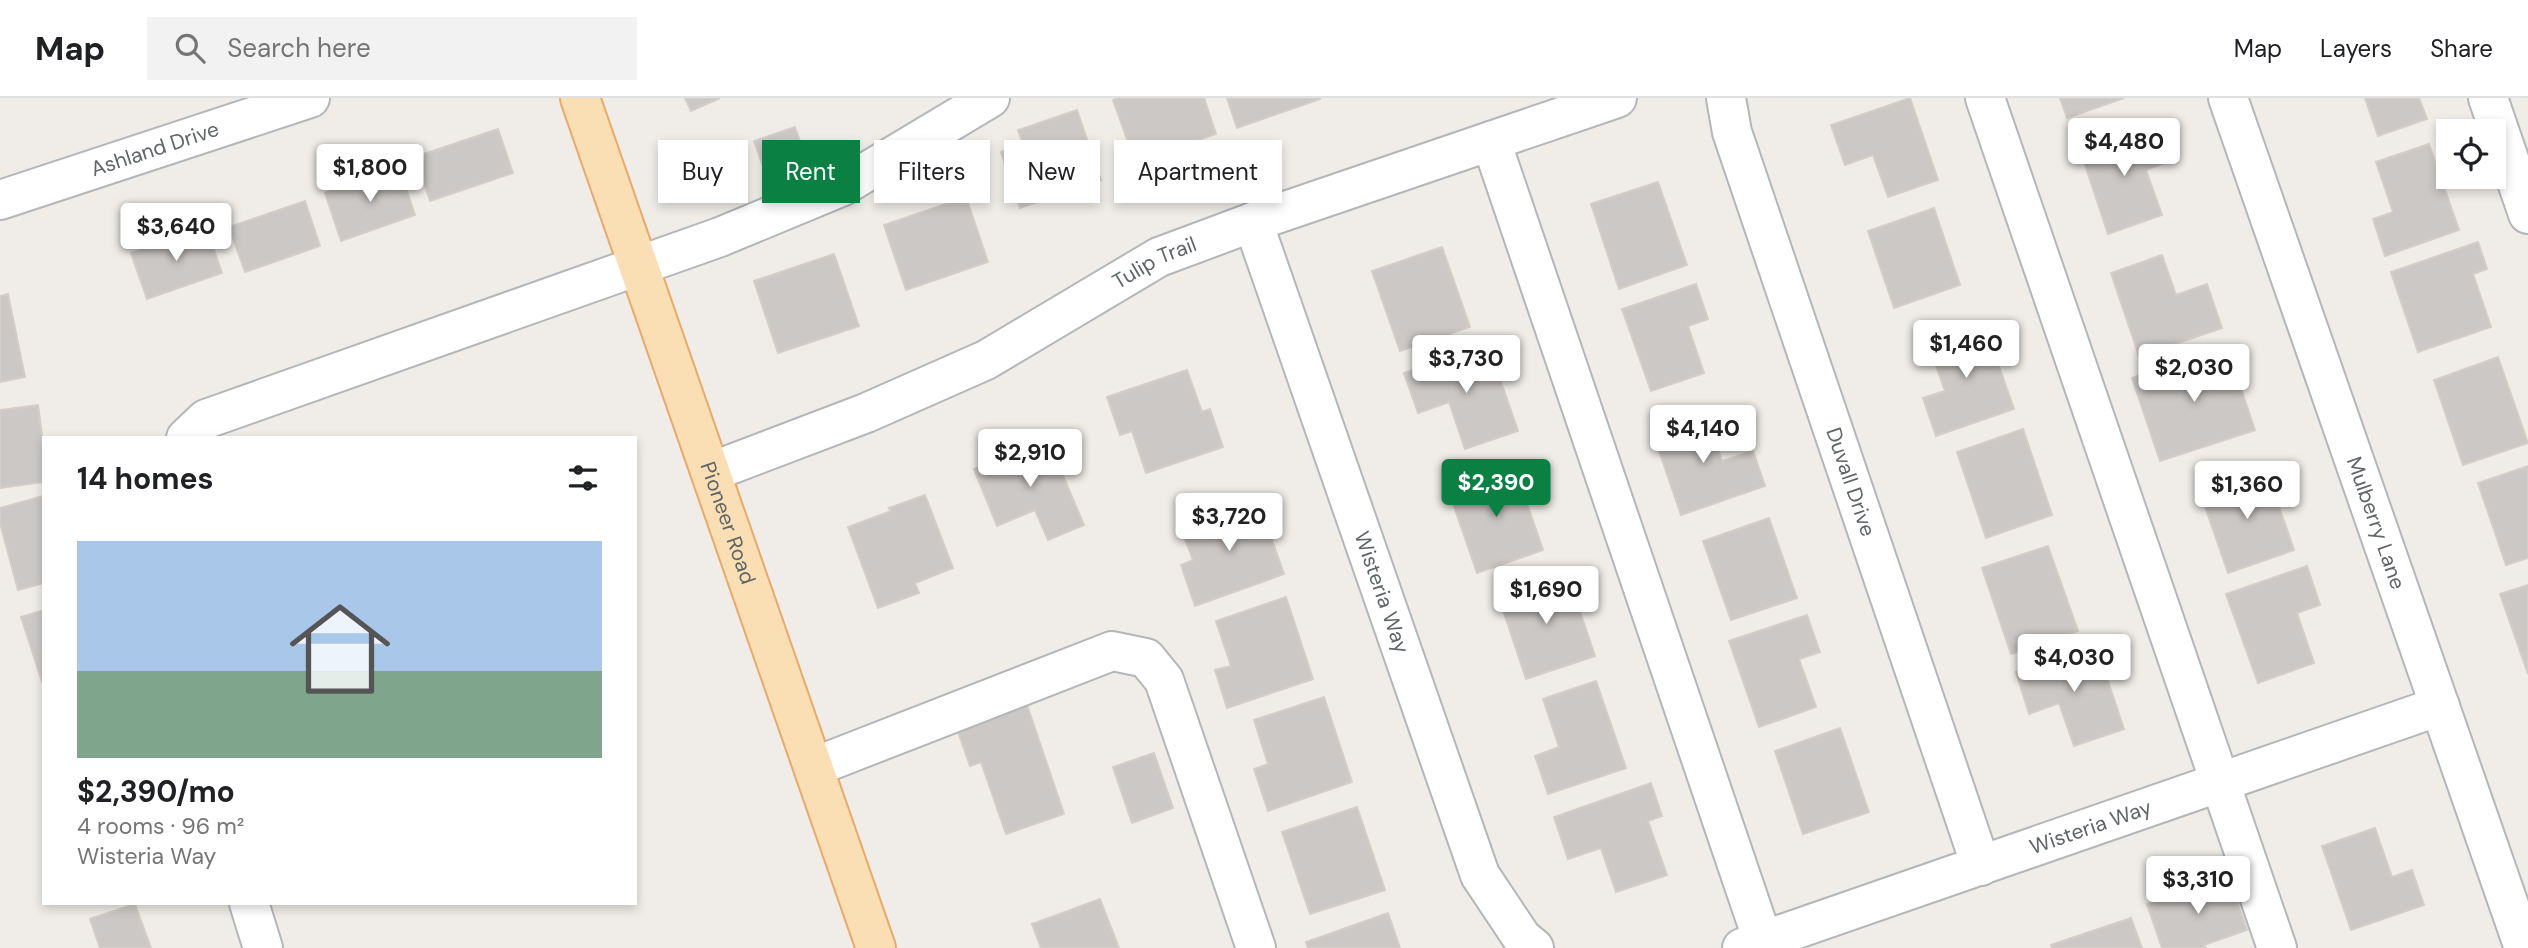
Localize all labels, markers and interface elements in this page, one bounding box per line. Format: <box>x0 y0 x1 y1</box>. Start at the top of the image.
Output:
search box <box>147 17 637 80</box>
text: Map <box>35 27 105 70</box>
icon: search <box>171 29 209 67</box>
text: Search here <box>227 31 371 65</box>
text: Map <box>2234 33 2282 64</box>
text: Layers <box>2320 33 2392 64</box>
text: Share <box>2430 33 2493 64</box>
street label: Ashland Drive <box>87 115 223 183</box>
pin: $4,480 <box>2067 118 2181 178</box>
map controls <box>2436 119 2506 189</box>
button: locate <box>2436 119 2506 189</box>
text: $4,480 <box>2084 126 2164 156</box>
chip: Buy <box>658 140 748 203</box>
chip: Rent <box>762 140 860 203</box>
chip: Filters <box>874 140 990 203</box>
chip: New <box>1004 140 1100 203</box>
chip: Apartment <box>1114 140 1282 203</box>
pin: $1,800 <box>313 144 427 204</box>
text: $1,800 <box>333 152 407 182</box>
pin: $3,640 <box>119 204 233 263</box>
text: $3,640 <box>136 211 216 241</box>
street label: Tulip Trail <box>1107 230 1200 296</box>
pin: $1,460 <box>1909 320 2023 380</box>
text: $1,460 <box>1929 328 2003 358</box>
pin: $3,730 <box>1409 336 1523 395</box>
text: $3,730 <box>1428 343 1504 373</box>
pin: $2,030 <box>2137 344 2251 404</box>
text: $2,030 <box>2154 352 2234 382</box>
pin: $4,140 <box>1646 406 1760 465</box>
text: $4,140 <box>1666 413 1740 443</box>
street label: Duvall Drive <box>1819 424 1882 540</box>
pin: $2,910 <box>973 430 1087 489</box>
text: $2,910 <box>994 437 1066 467</box>
street label: Mulberry Lane <box>2340 453 2412 593</box>
street label: Pioneer Road <box>694 458 762 588</box>
text: 14 homes <box>77 459 214 498</box>
icon: filters <box>564 459 602 497</box>
pin: $2,390 <box>1439 460 1553 519</box>
pin: $1,360 <box>2190 462 2304 521</box>
text: $2,390 <box>1458 467 1534 497</box>
text: $1,360 <box>2211 469 2283 499</box>
pin: $3,720 <box>1172 494 1286 553</box>
text: $3,720 <box>1192 501 1266 531</box>
street label: Wisteria Way <box>1348 528 1416 657</box>
pin: $1,690 <box>1489 566 1603 626</box>
text: $1,690 <box>1510 574 1582 604</box>
icon: home <box>277 586 403 712</box>
pin: $4,030 <box>2017 634 2131 694</box>
text: $4,030 <box>2034 642 2114 672</box>
text: $2,390/mo <box>77 772 235 811</box>
street label: Wisteria Way <box>2026 793 2156 861</box>
text: 4 rooms · 96 m² <box>77 811 244 841</box>
text: Wisteria Way <box>77 841 216 871</box>
pin: $3,310 <box>2141 856 2255 916</box>
text: $3,310 <box>2162 864 2234 894</box>

